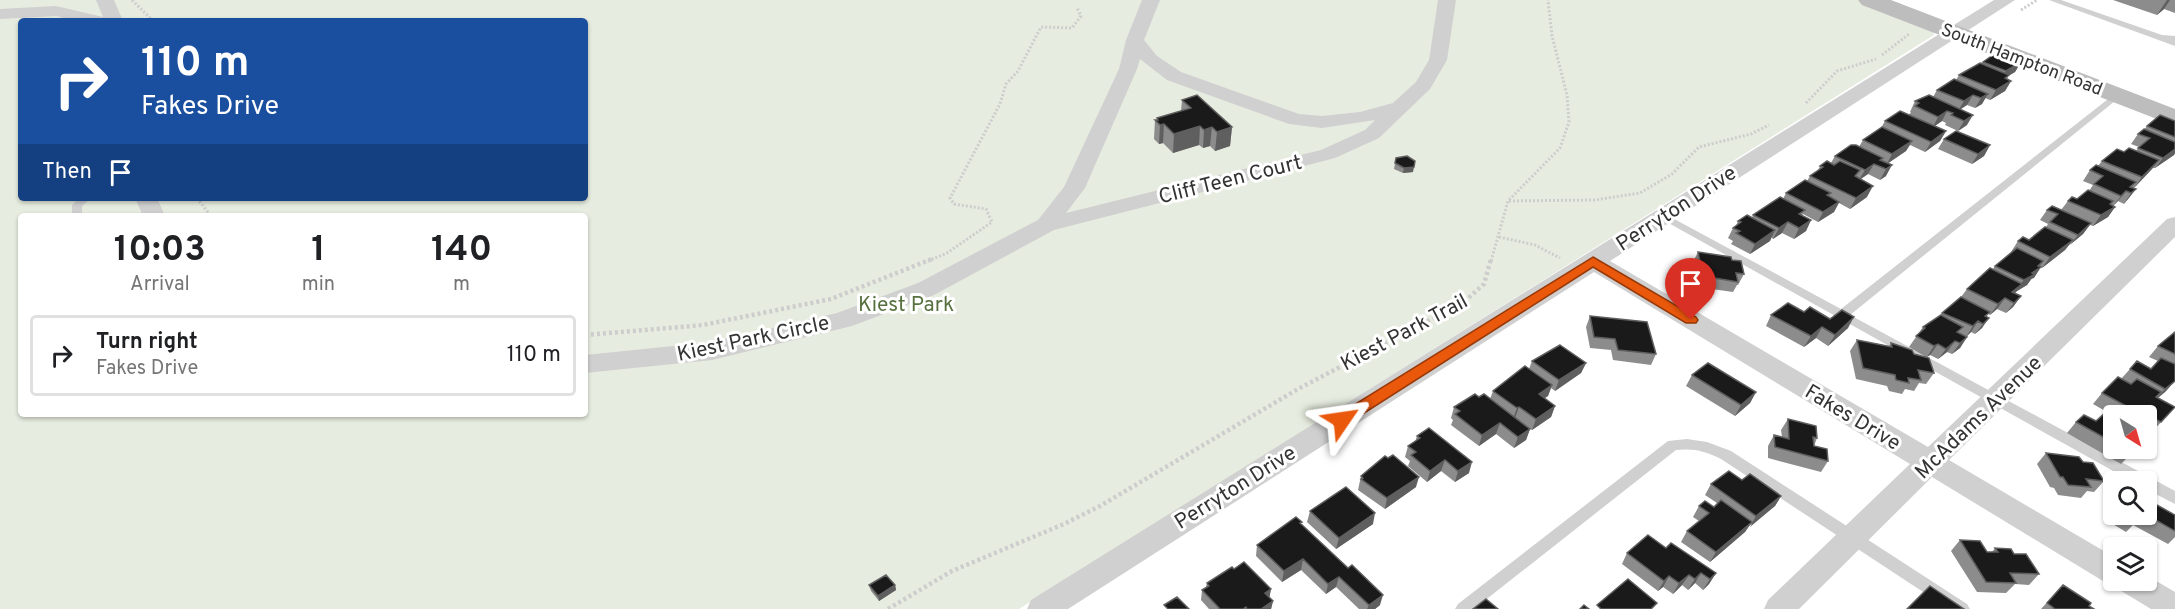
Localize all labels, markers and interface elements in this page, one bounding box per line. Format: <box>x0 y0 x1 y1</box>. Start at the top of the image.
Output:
street label: South Hampton Road <box>1937 19 2106 102</box>
text: 110 m <box>141 38 250 91</box>
icon: right <box>42 42 120 120</box>
text: Fakes Drive <box>141 90 279 124</box>
street label: Cliff Teen Court <box>1156 150 1305 211</box>
icon: arrive <box>104 156 137 189</box>
text: Then <box>42 159 92 186</box>
street label: Perryton Drive <box>1611 160 1742 258</box>
text: 10:03 <box>114 228 206 274</box>
text: 1 <box>311 228 326 274</box>
text: 140 <box>431 228 492 274</box>
pin <box>1665 258 1716 320</box>
icon: arrive <box>1674 267 1707 300</box>
text: Arrival <box>130 272 190 298</box>
text: min <box>302 272 335 298</box>
text: m <box>453 272 470 298</box>
street label: Kiest Park Trail <box>1336 288 1473 378</box>
park label: Kiest Park <box>858 292 954 319</box>
street label: Kiest Park Circle <box>675 310 832 369</box>
text: Turn right <box>96 329 198 356</box>
icon: right <box>45 339 78 372</box>
text: 110 m <box>507 342 561 369</box>
street label: McAdams Avenue <box>1910 351 2048 486</box>
text: Fakes Drive <box>96 356 198 382</box>
street label: Fakes Drive <box>1799 379 1905 457</box>
position arrow <box>1310 388 1374 452</box>
north arrow <box>2103 405 2157 459</box>
map controls <box>2103 405 2157 591</box>
street label: Perryton Drive <box>1170 440 1302 536</box>
button: search <box>2103 471 2157 525</box>
button: layers <box>2103 537 2157 591</box>

